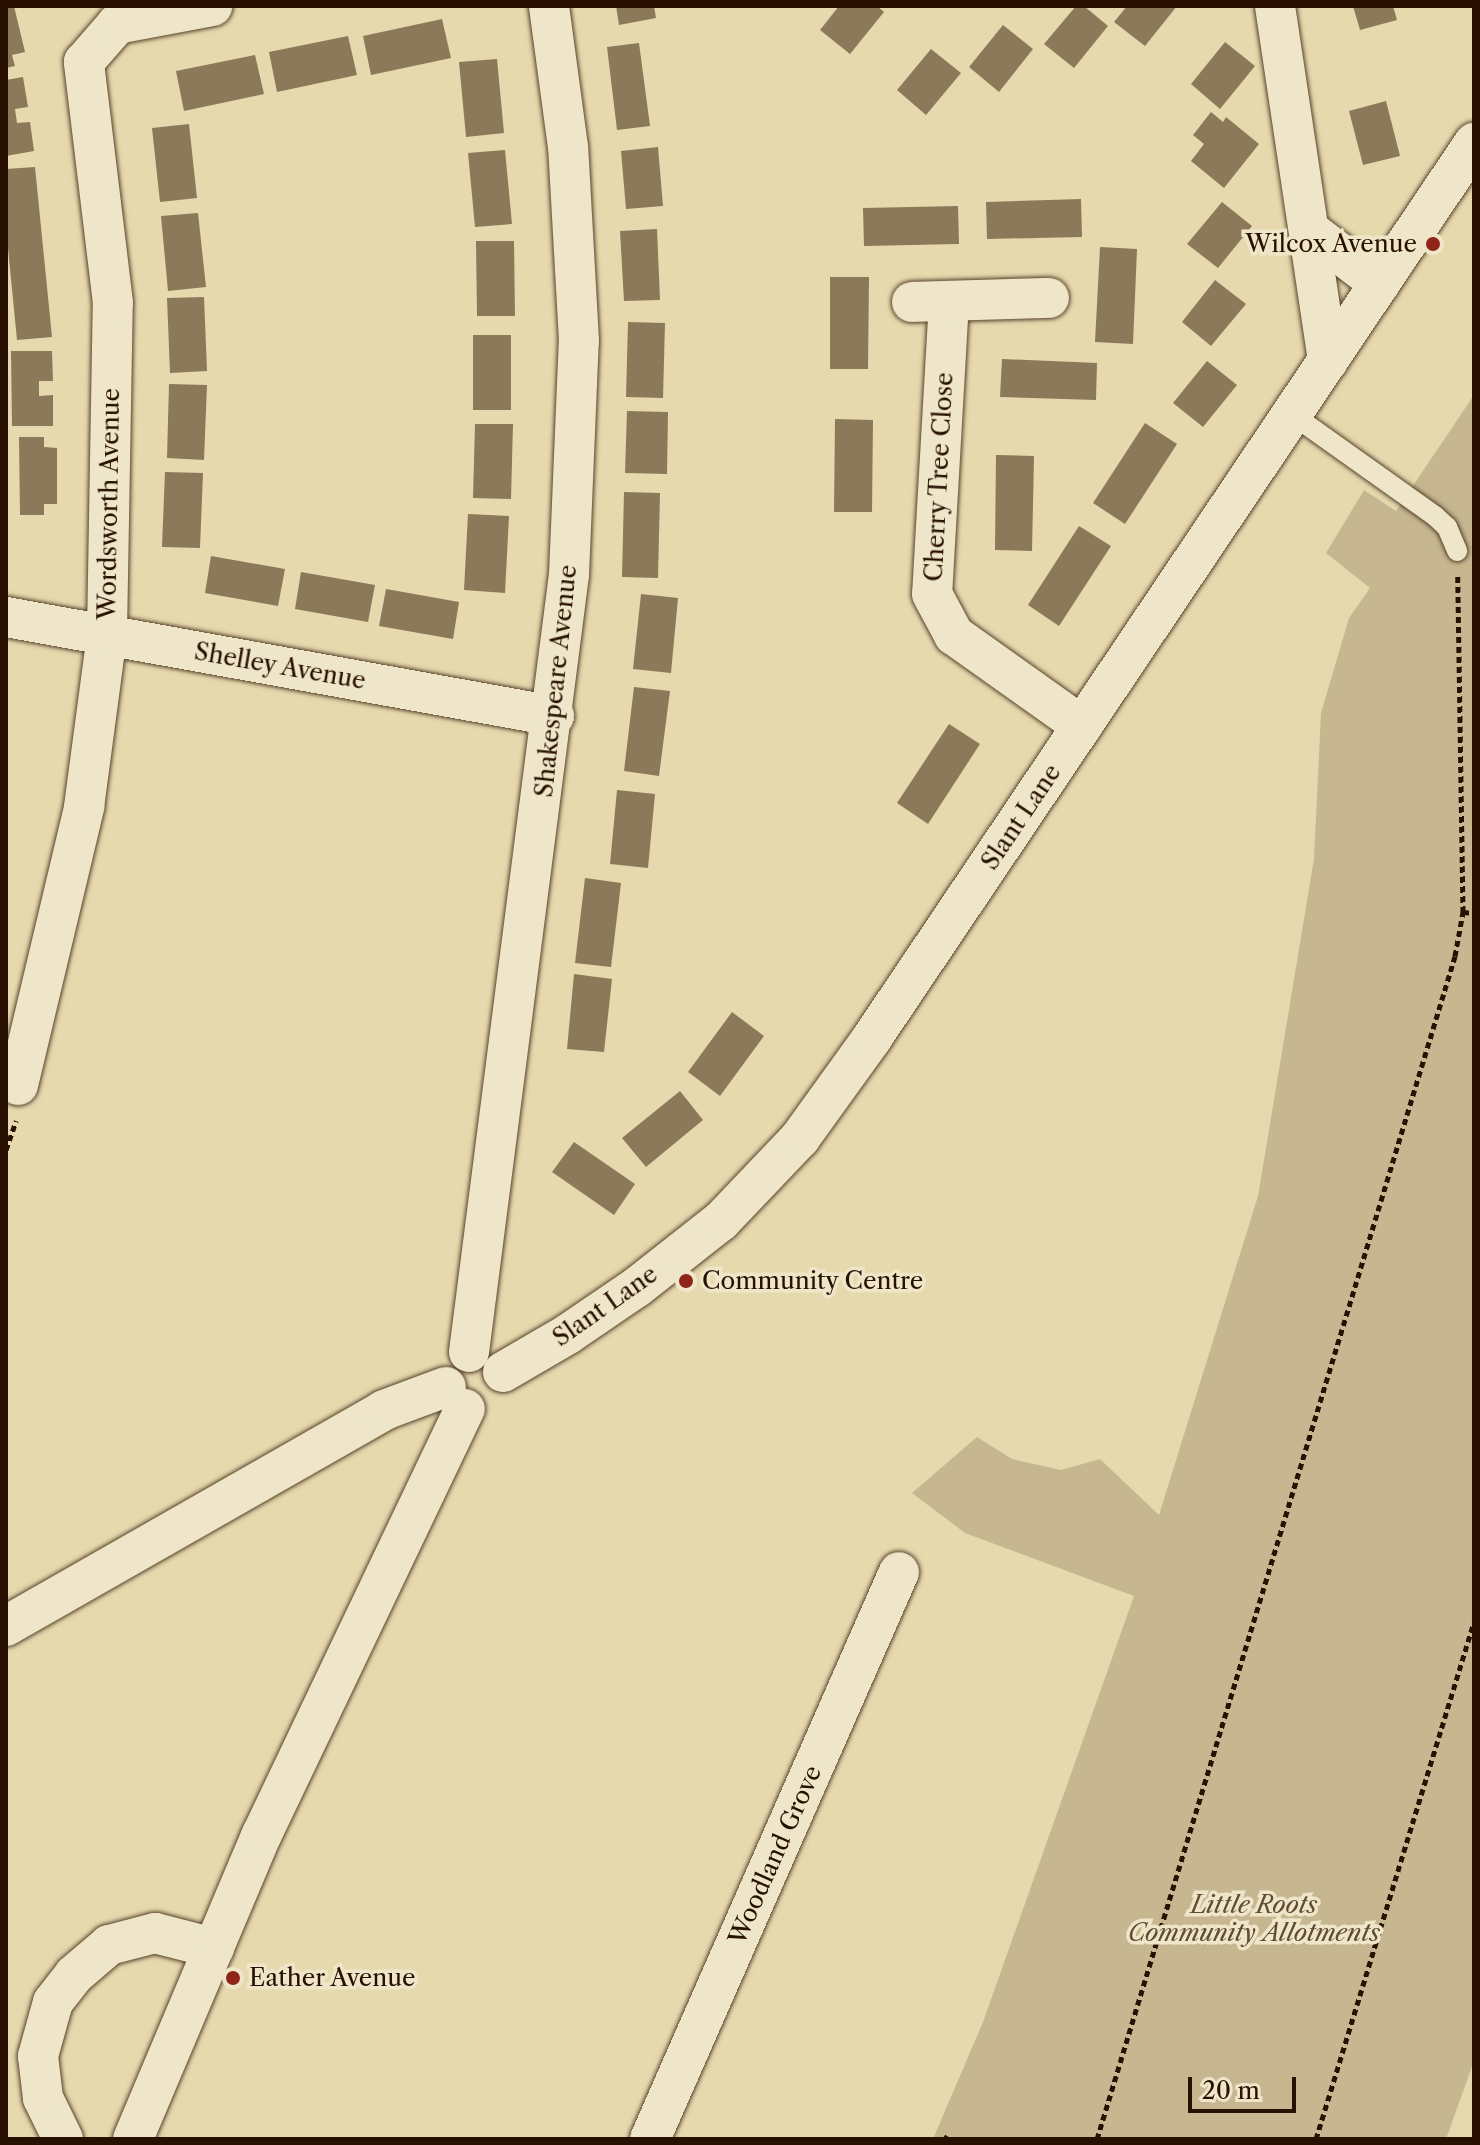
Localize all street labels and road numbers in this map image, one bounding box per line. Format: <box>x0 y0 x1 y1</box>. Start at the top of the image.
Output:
street label: Cherry Tree Close <box>919 371 959 583</box>
street label: Wordsworth Avenue <box>93 387 125 621</box>
street label: Shakespeare Avenue <box>529 563 583 799</box>
street label: Shelley Avenue <box>191 637 369 695</box>
street label: Slant Lane <box>975 759 1067 875</box>
street label: Slant Lane <box>547 1260 663 1352</box>
street label: Woodland Grove <box>723 1761 827 1949</box>

